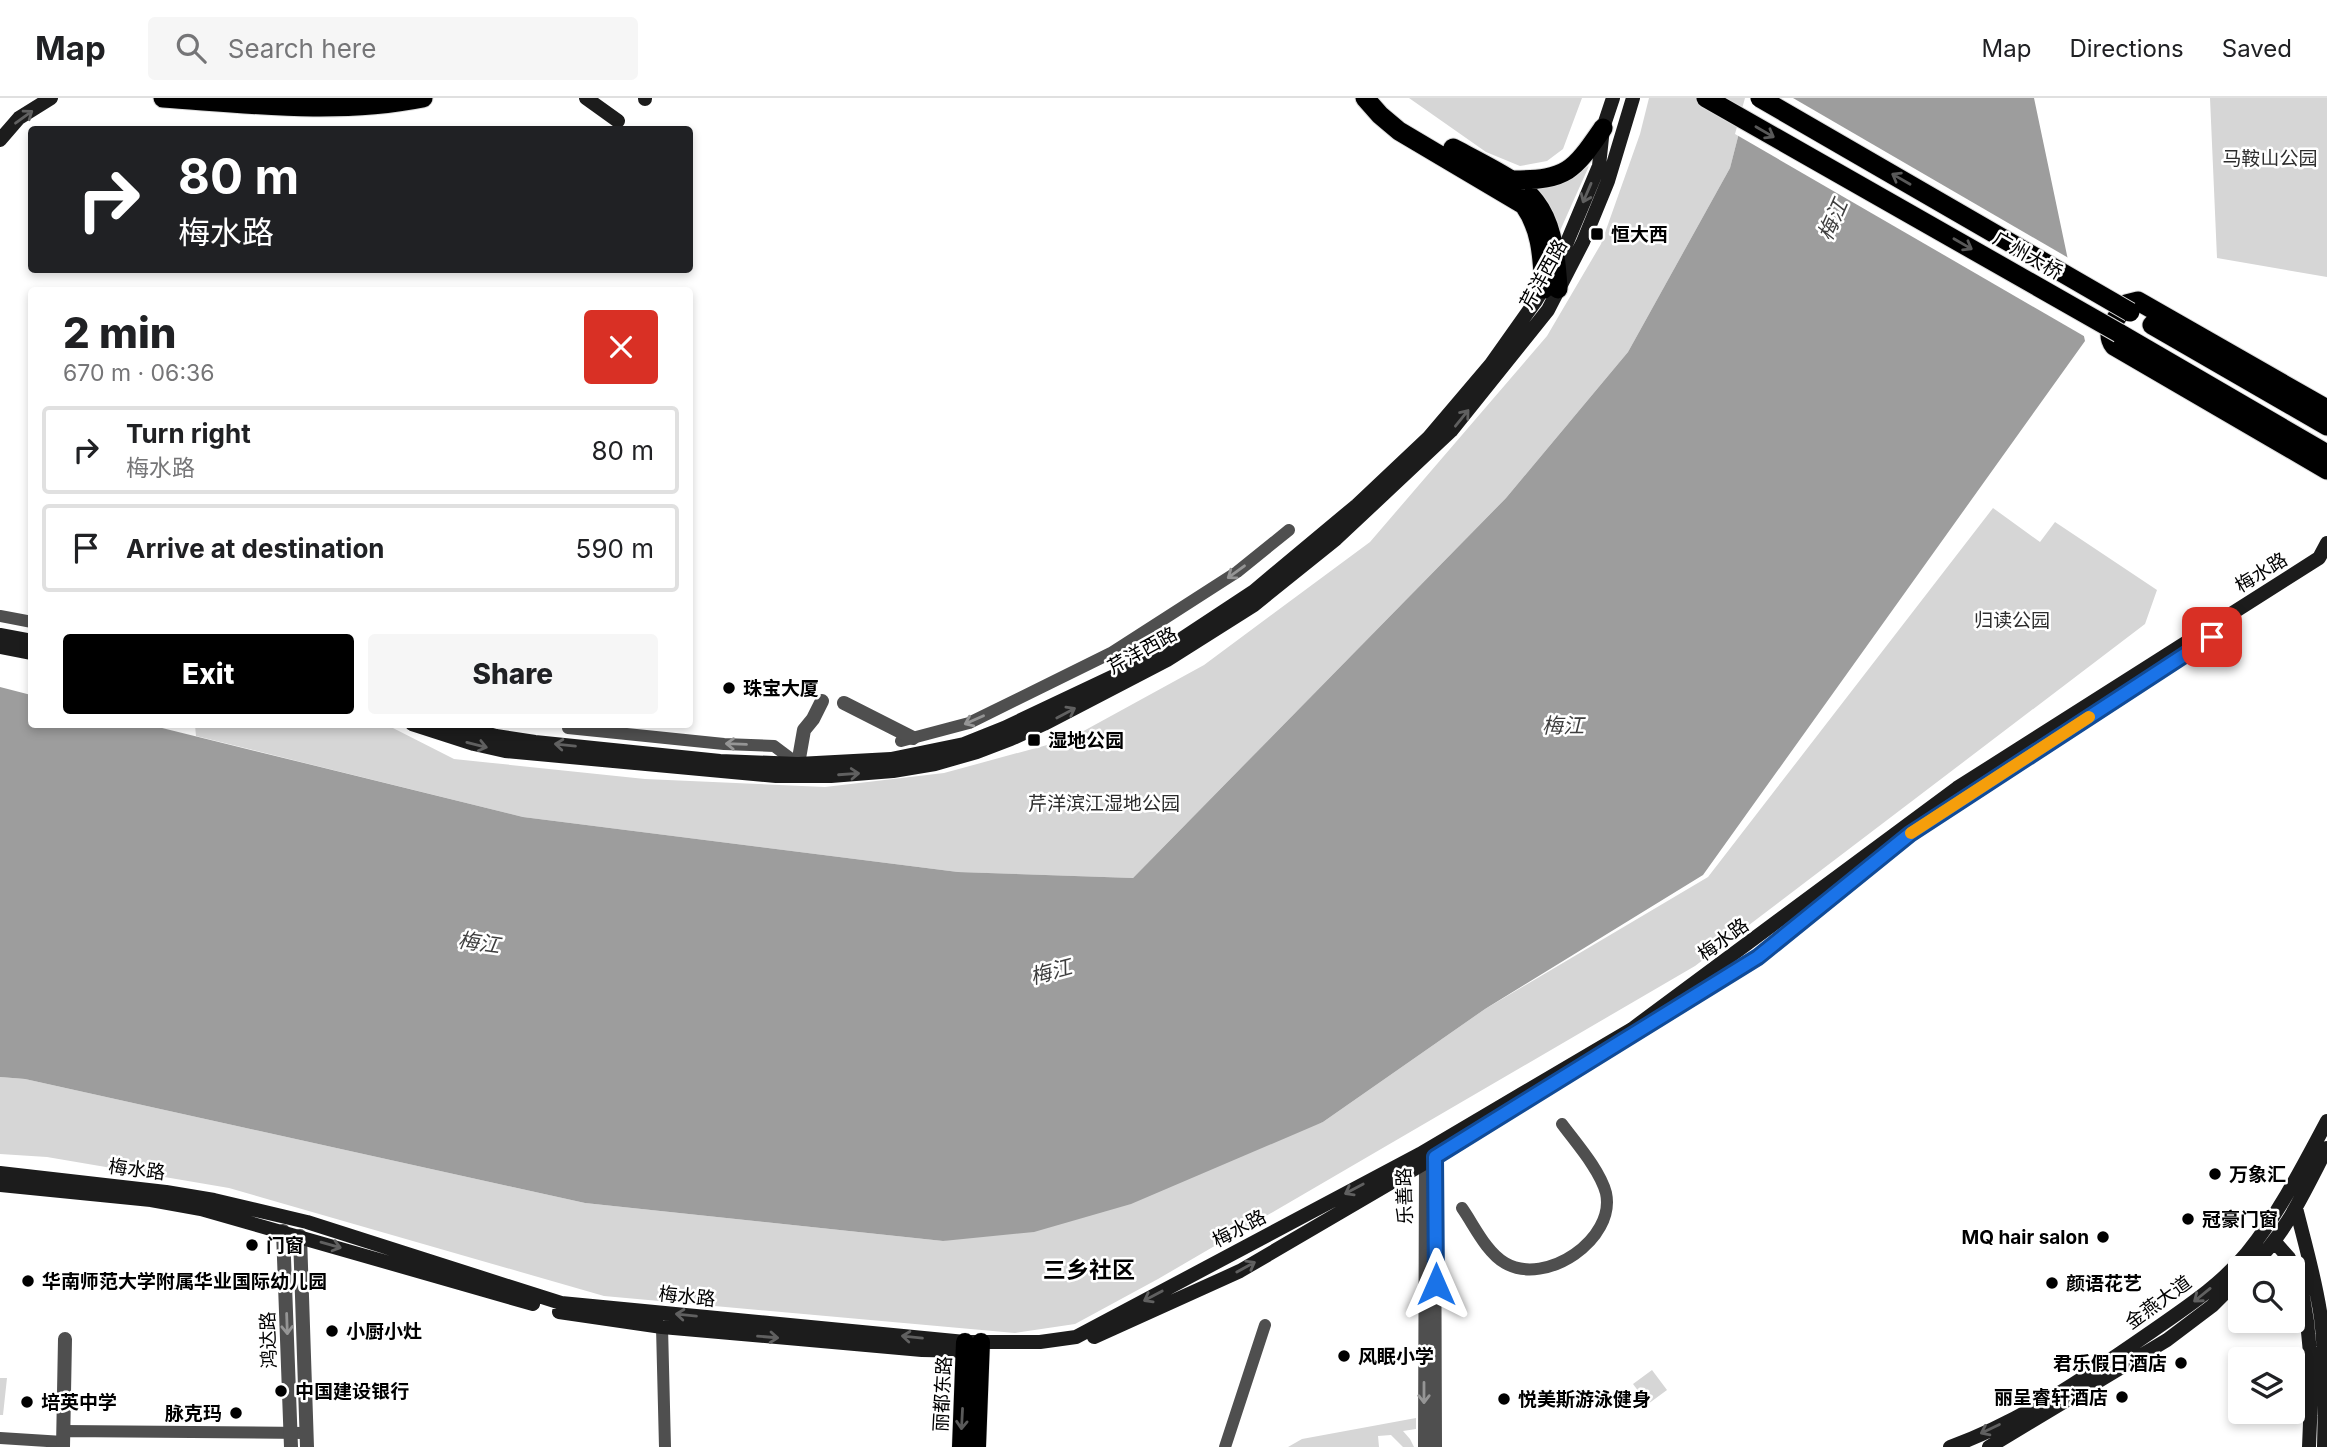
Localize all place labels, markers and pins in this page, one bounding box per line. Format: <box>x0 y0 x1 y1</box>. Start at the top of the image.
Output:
place label: 恒大西 <box>1611 223 1668 246</box>
marker: 恒大西 <box>1589 226 1605 242</box>
pin <box>2182 607 2242 667</box>
place label: 珠宝大厦 <box>743 677 819 700</box>
marker: 珠宝大厦 <box>721 680 737 696</box>
place label: 湿地公园 <box>1048 729 1124 752</box>
marker: 湿地公园 <box>1026 732 1042 748</box>
place label: 万象汇 <box>2229 1163 2286 1186</box>
marker: 万象汇 <box>2207 1166 2223 1182</box>
place label: 冠豪门窗 <box>2202 1208 2278 1231</box>
marker: 冠豪门窗 <box>2180 1211 2196 1227</box>
place label: MQ hair salon <box>1961 1226 2089 1249</box>
marker: MQ hair salon <box>2095 1229 2111 1245</box>
place label: 门窗 <box>266 1234 304 1257</box>
marker: 门窗 <box>244 1237 260 1253</box>
place label: 华南师范大学附属华业国际幼儿园 <box>42 1270 327 1293</box>
place label: 颜语花艺 <box>2066 1272 2142 1295</box>
marker: 华南师范大学附属华业国际幼儿园 <box>20 1273 36 1289</box>
marker: 颜语花艺 <box>2044 1275 2060 1291</box>
place label: 小厨小灶 <box>346 1320 422 1343</box>
marker: 小厨小灶 <box>324 1323 340 1339</box>
place label: 风眠小学 <box>1358 1345 1434 1368</box>
marker: 风眠小学 <box>1336 1348 1352 1364</box>
place label: 君乐假日酒店 <box>2053 1352 2167 1375</box>
marker: 君乐假日酒店 <box>2173 1355 2189 1371</box>
place label: 中国建设银行 <box>295 1380 409 1403</box>
marker: 中国建设银行 <box>273 1383 289 1399</box>
place label: 丽呈睿轩酒店 <box>1994 1386 2108 1409</box>
place label: 悦美斯游泳健身 <box>1518 1388 1651 1411</box>
marker: 丽呈睿轩酒店 <box>2114 1389 2130 1405</box>
place label: 培英中学 <box>41 1391 117 1414</box>
marker: 悦美斯游泳健身 <box>1496 1391 1512 1407</box>
marker: 培英中学 <box>19 1394 35 1410</box>
place label: 脉克玛 <box>165 1402 222 1425</box>
marker: 脉克玛 <box>228 1405 244 1421</box>

